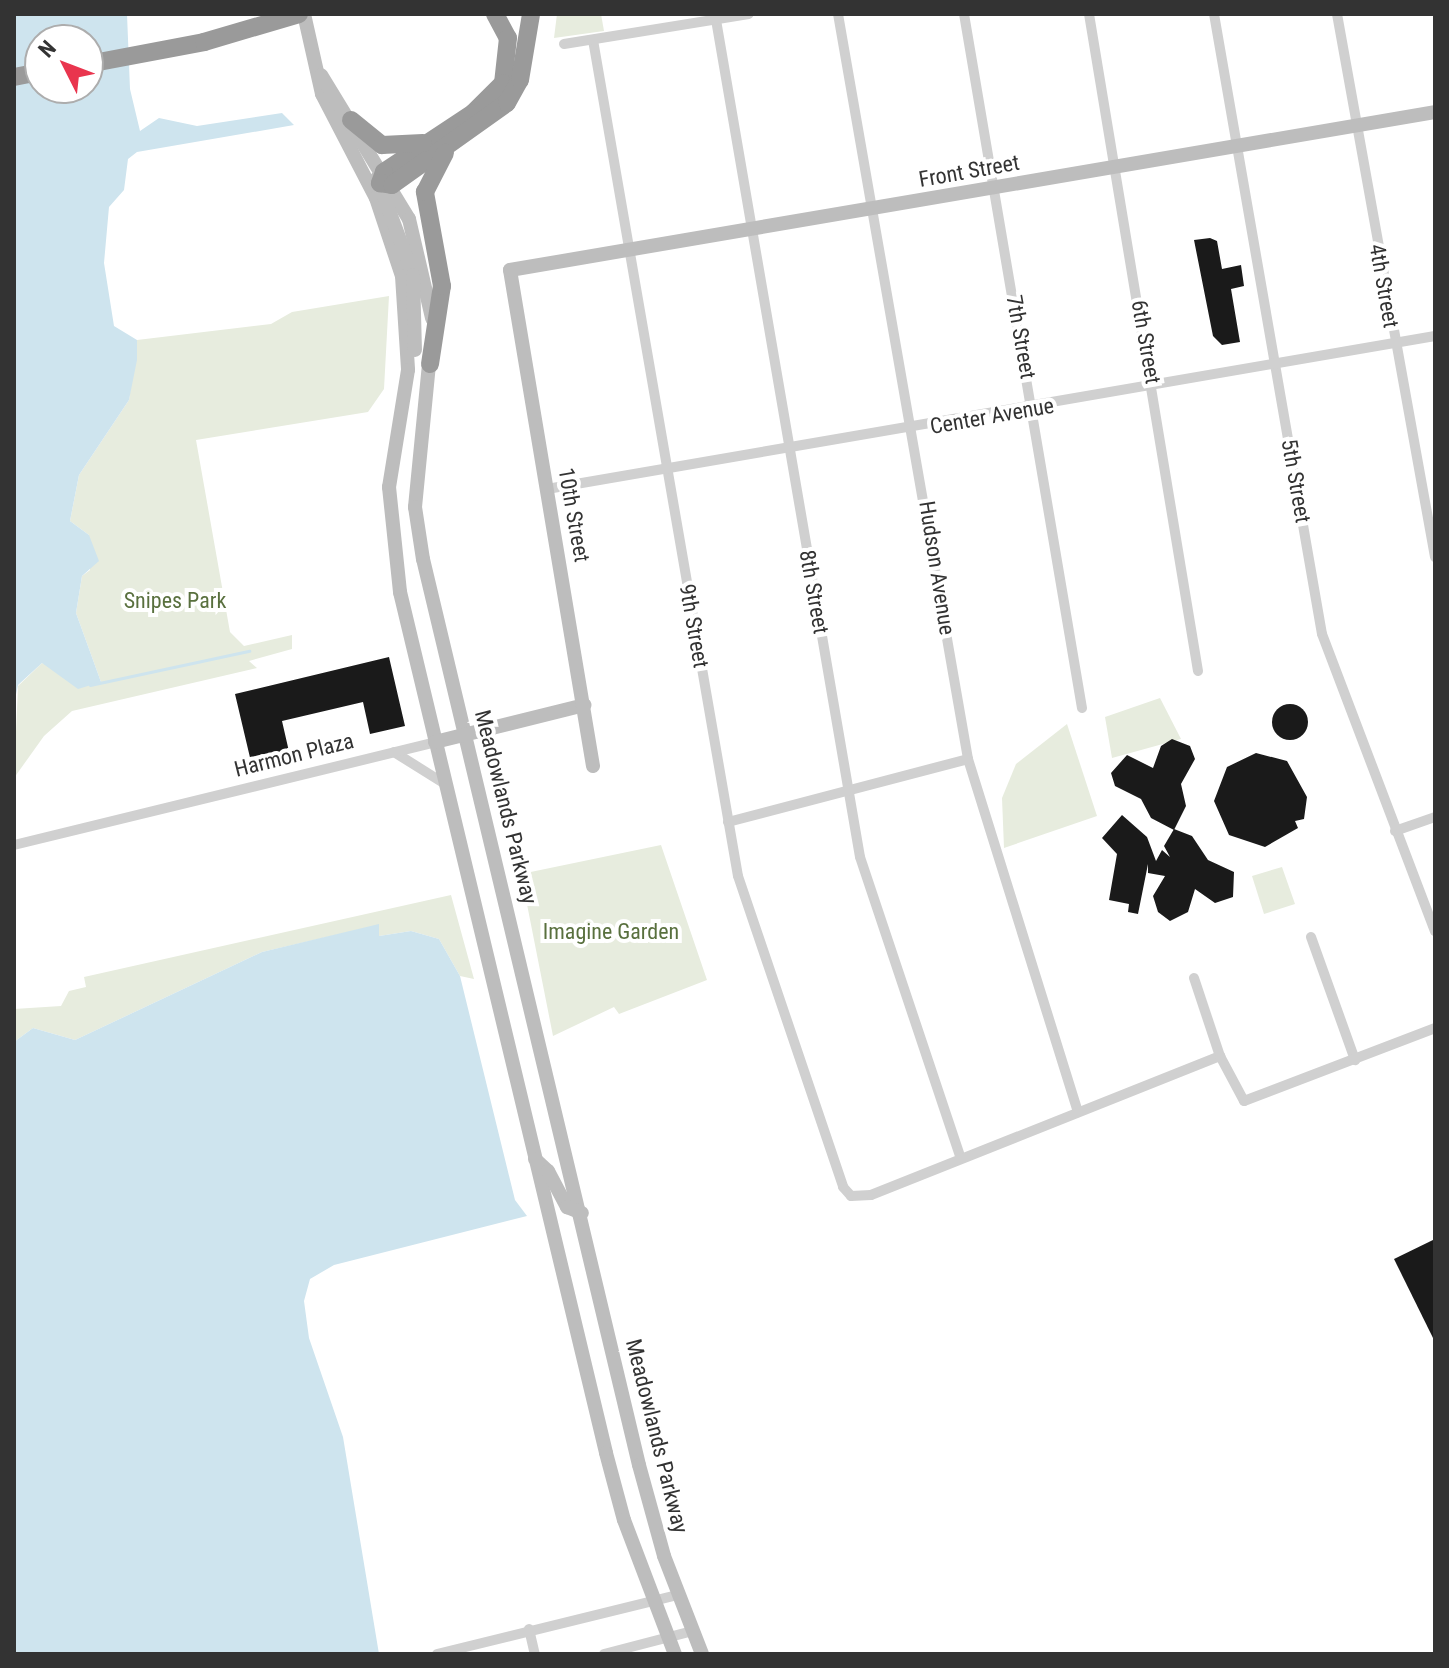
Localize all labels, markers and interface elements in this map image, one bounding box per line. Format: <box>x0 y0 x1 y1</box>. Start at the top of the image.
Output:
north arrow <box>24 24 104 104</box>
text: N <box>33 36 61 62</box>
street label: Front Street <box>917 149 1021 193</box>
street label: 4th Street <box>1364 242 1404 330</box>
street label: 7th Street <box>1001 293 1041 381</box>
street label: 6th Street <box>1126 298 1166 386</box>
street label: Center Avenue <box>928 392 1056 440</box>
street label: 5th Street <box>1276 437 1316 525</box>
street label: 10th Street <box>553 466 595 564</box>
street label: Hudson Avenue <box>913 499 961 637</box>
street label: 8th Street <box>794 548 834 636</box>
street label: 9th Street <box>674 582 714 670</box>
park label: Snipes Park <box>124 588 226 614</box>
street label: Meadowlands Parkway <box>469 707 543 907</box>
street label: Harmon Plaza <box>232 727 356 783</box>
park label: Imagine Garden <box>543 919 679 945</box>
street label: Meadowlands Parkway <box>620 1336 694 1536</box>

